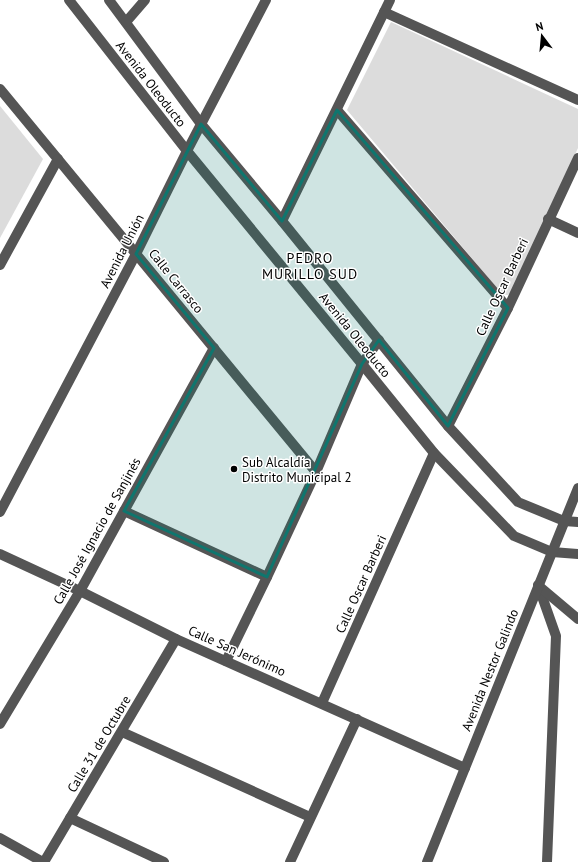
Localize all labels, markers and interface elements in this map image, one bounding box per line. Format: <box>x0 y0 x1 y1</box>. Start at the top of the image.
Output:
north arrow <box>522 16 562 56</box>
text: N <box>534 19 545 34</box>
street label: Avenida Oleoducto <box>112 38 190 130</box>
street label: Avenida Unión <box>96 211 148 291</box>
street label: Calle Oscar Barberi <box>472 235 532 339</box>
street label: Calle Carrasco <box>145 245 207 317</box>
district label: PEDRO MURILLO SUD <box>262 249 358 283</box>
street label: Avenida Oleoducto <box>315 289 395 381</box>
place label: Sub Alcaldía Distrito Municipal 2 <box>242 454 352 486</box>
street label: Calle José Ignacio de Sanjinés <box>49 455 145 607</box>
marker: Sub Alcaldía Distrito Municipal 2 <box>229 464 239 474</box>
street label: Calle Oscar Barberi <box>332 532 390 636</box>
street label: Avenida Nestor Galindo <box>458 606 522 733</box>
street label: Calle San Jerónimo <box>186 622 289 680</box>
street label: Calle 31 de Octubre <box>63 692 135 796</box>

